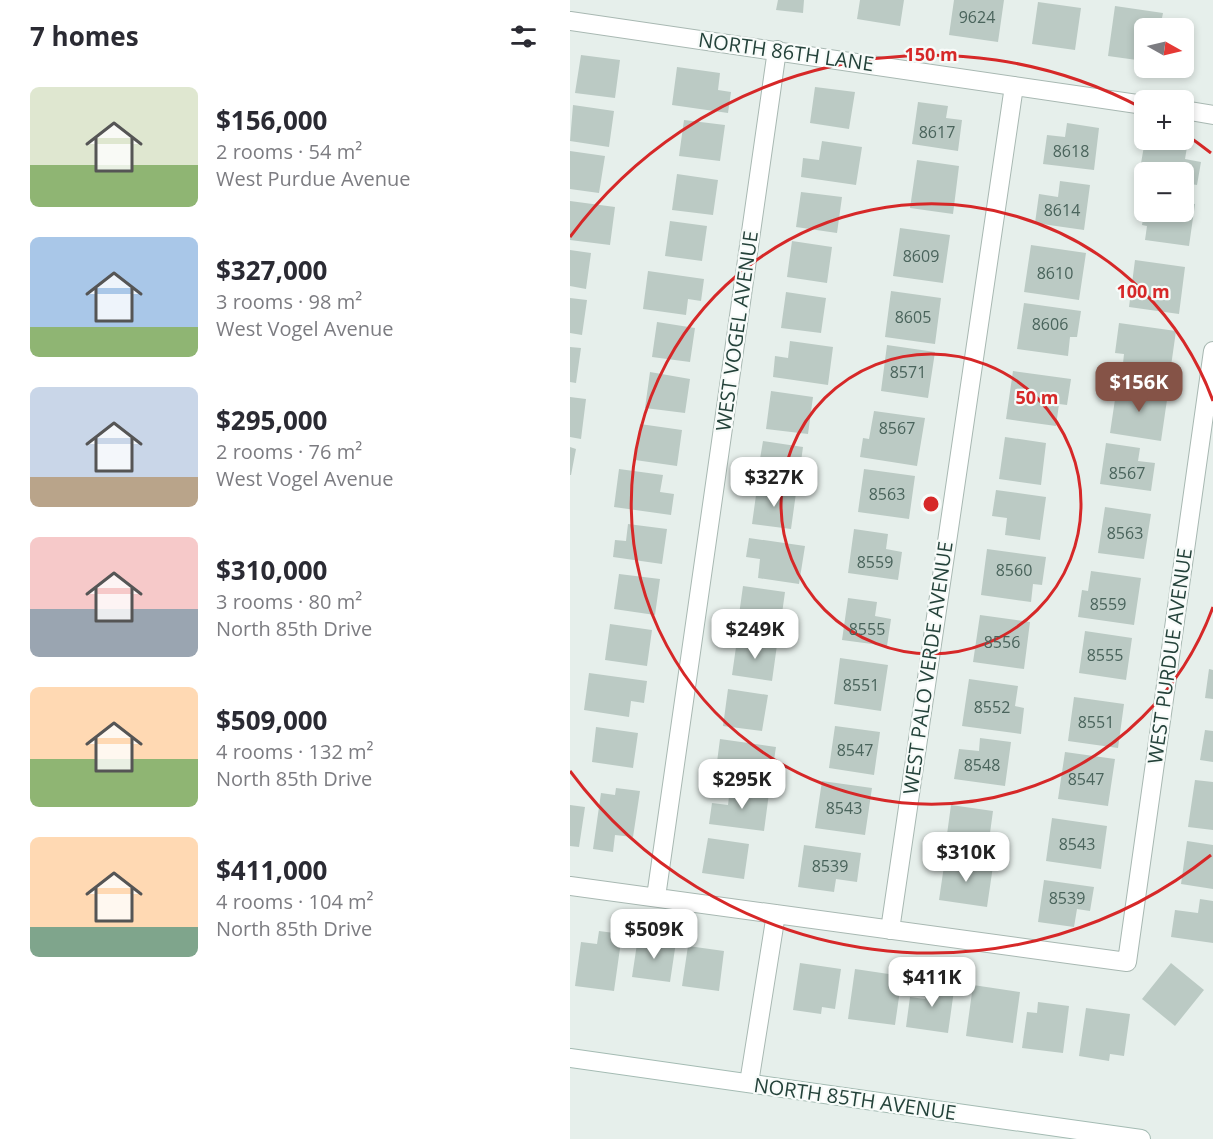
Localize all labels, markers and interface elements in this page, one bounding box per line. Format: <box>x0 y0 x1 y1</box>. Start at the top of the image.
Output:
house number: 9624 <box>959 6 995 28</box>
text: 7 homes <box>30 18 139 54</box>
north arrow <box>1134 18 1194 78</box>
map controls <box>1134 18 1194 222</box>
icon: filters <box>507 20 540 53</box>
street label: NORTH 86TH LANE <box>697 26 876 77</box>
text: 150 m <box>904 42 958 66</box>
button: + <box>1134 90 1194 150</box>
text: $156,000 <box>216 102 327 138</box>
icon: home <box>78 111 150 183</box>
house number: 8617 <box>919 121 955 143</box>
text: 2 rooms · 54 m² <box>216 138 362 165</box>
house number: 8618 <box>1053 140 1089 162</box>
button: − <box>1134 162 1194 222</box>
text: West Purdue Avenue <box>216 165 411 192</box>
house number: 8614 <box>1044 199 1080 221</box>
street label: WEST VOGEL AVENUE <box>709 229 764 433</box>
house number: 8609 <box>903 245 939 267</box>
text: $327,000 <box>216 252 327 288</box>
icon: home <box>78 261 150 333</box>
house number: 8610 <box>1037 262 1073 284</box>
text: 100 m <box>1116 279 1170 303</box>
text: 3 rooms · 98 m² <box>216 288 362 315</box>
house number: 8605 <box>895 306 931 328</box>
house number: 8606 <box>1032 313 1068 335</box>
text: West Vogel Avenue <box>216 315 393 342</box>
house number: 8571 <box>890 361 926 383</box>
pin: $156K <box>1097 362 1181 413</box>
text: $156K <box>1109 368 1169 395</box>
text: 50 m <box>1016 385 1058 409</box>
text: $295,000 <box>216 402 327 438</box>
icon: home <box>78 411 150 483</box>
house number: 8567 <box>879 417 915 439</box>
text: 2 rooms · 76 m² <box>216 438 362 465</box>
pin: $327K <box>732 457 816 508</box>
house number: 8567 <box>1109 462 1145 484</box>
text: $327K <box>744 463 804 490</box>
text: West Vogel Avenue <box>216 465 393 492</box>
house number: 8563 <box>869 483 905 505</box>
centre of rings <box>921 494 941 514</box>
house number: 8563 <box>1107 522 1143 544</box>
street label: WEST PALO VERDE AVENUE <box>896 540 959 796</box>
street label: WEST PURDUE AVENUE <box>1141 546 1198 766</box>
house number: 8559 <box>857 551 893 573</box>
text: $310,000 <box>216 552 327 588</box>
house number: 8560 <box>996 559 1032 581</box>
icon: home <box>78 561 150 633</box>
text: 3 rooms · 80 m² <box>216 588 362 615</box>
house number: 8559 <box>1090 593 1126 615</box>
pin: $249K <box>713 609 797 660</box>
text: North 85th Drive <box>216 615 372 642</box>
text: $249K <box>725 615 785 642</box>
house number: 8555 <box>849 618 885 640</box>
house number: 8556 <box>984 631 1020 653</box>
house number: 8555 <box>1087 644 1123 666</box>
house number: 8551 <box>843 674 879 696</box>
house number: 8552 <box>974 696 1010 718</box>
text: $509,000 <box>216 702 327 738</box>
icon: home <box>78 711 150 783</box>
house number: 8551 <box>1078 711 1114 733</box>
text: 4 rooms · 132 m² <box>216 738 374 765</box>
house number: 8547 <box>837 739 873 761</box>
house number: 8548 <box>964 754 1000 776</box>
pin: $295K <box>700 759 784 810</box>
text: North 85th Drive <box>216 765 372 792</box>
text: $295K <box>712 765 772 792</box>
house number: 8547 <box>1068 768 1104 790</box>
house number: 8543 <box>826 797 862 819</box>
pin: $310K <box>924 832 1008 883</box>
house number: 8543 <box>1059 833 1095 855</box>
text: $310K <box>936 838 996 865</box>
text: $411,000 <box>216 852 327 888</box>
house number: 8539 <box>812 855 848 877</box>
icon: home <box>78 861 150 933</box>
house number: 8539 <box>1049 887 1085 909</box>
text: 4 rooms · 104 m² <box>216 888 374 915</box>
pin: $509K <box>612 909 696 960</box>
text: North 85th Drive <box>216 915 372 942</box>
text: $509K <box>624 915 684 942</box>
pin: $411K <box>890 957 974 1008</box>
text: $411K <box>902 963 962 990</box>
street label: NORTH 85TH AVENUE <box>752 1071 958 1126</box>

